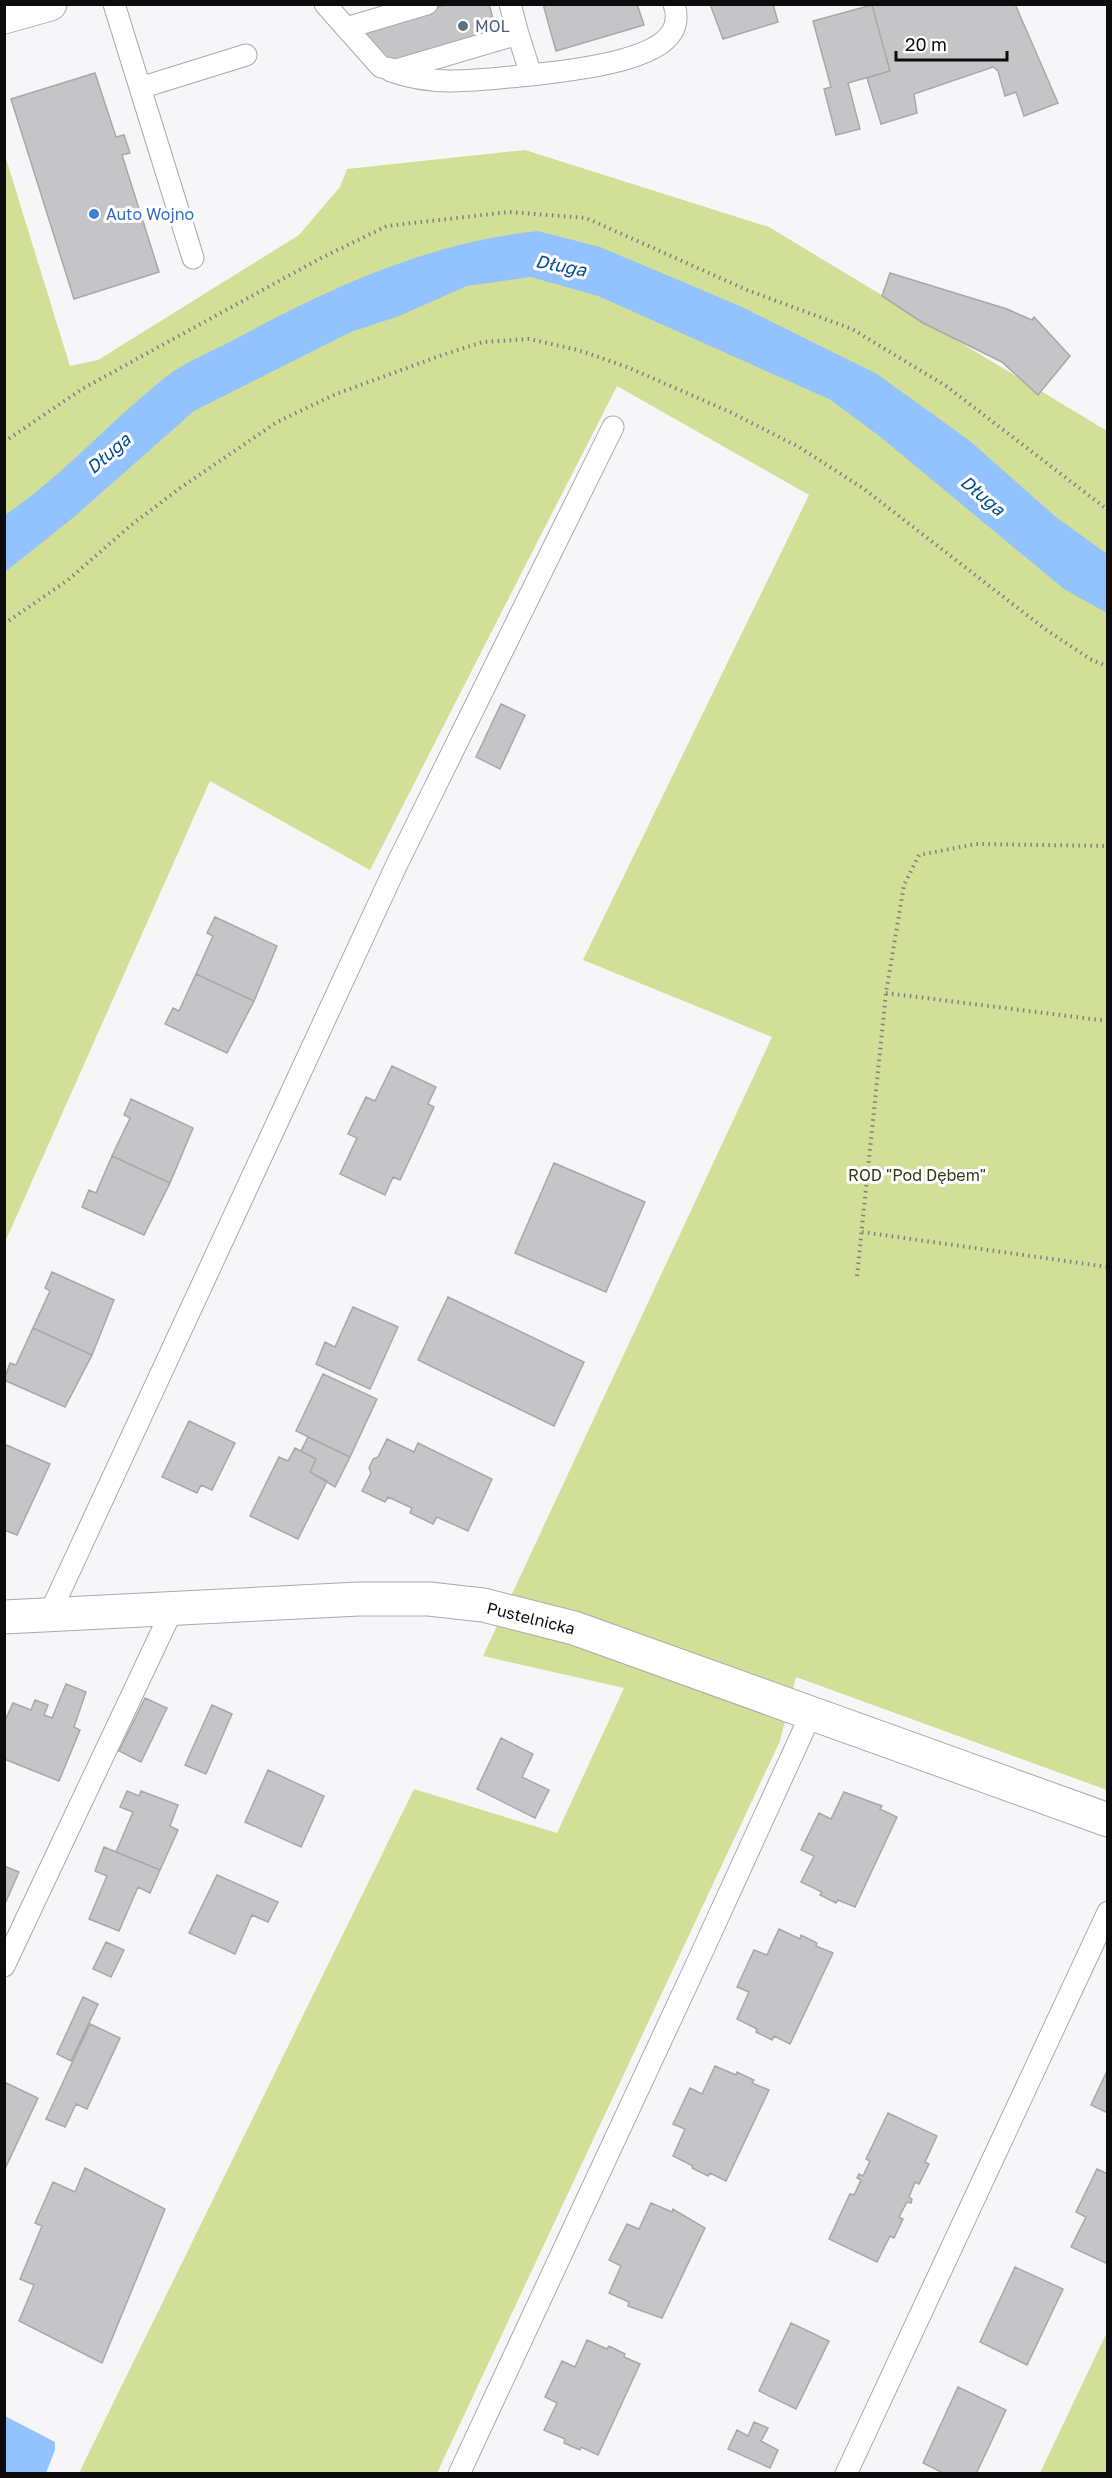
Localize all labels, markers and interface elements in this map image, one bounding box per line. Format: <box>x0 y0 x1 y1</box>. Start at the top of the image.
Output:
place label: MOL <box>475 16 510 36</box>
marker: MOL <box>456 19 470 33</box>
scale bar <box>896 24 1007 62</box>
text: 20 m <box>905 33 947 55</box>
place label: Auto Wojno <box>106 204 194 224</box>
marker: Auto Wojno <box>87 207 101 221</box>
water label: Długa <box>534 249 589 281</box>
water label: Długa <box>82 427 135 478</box>
water label: Długa <box>956 470 1010 520</box>
park label: ROD "Pod Dębem" <box>848 1165 986 1185</box>
street label: Pustelnicka <box>485 1597 577 1639</box>

